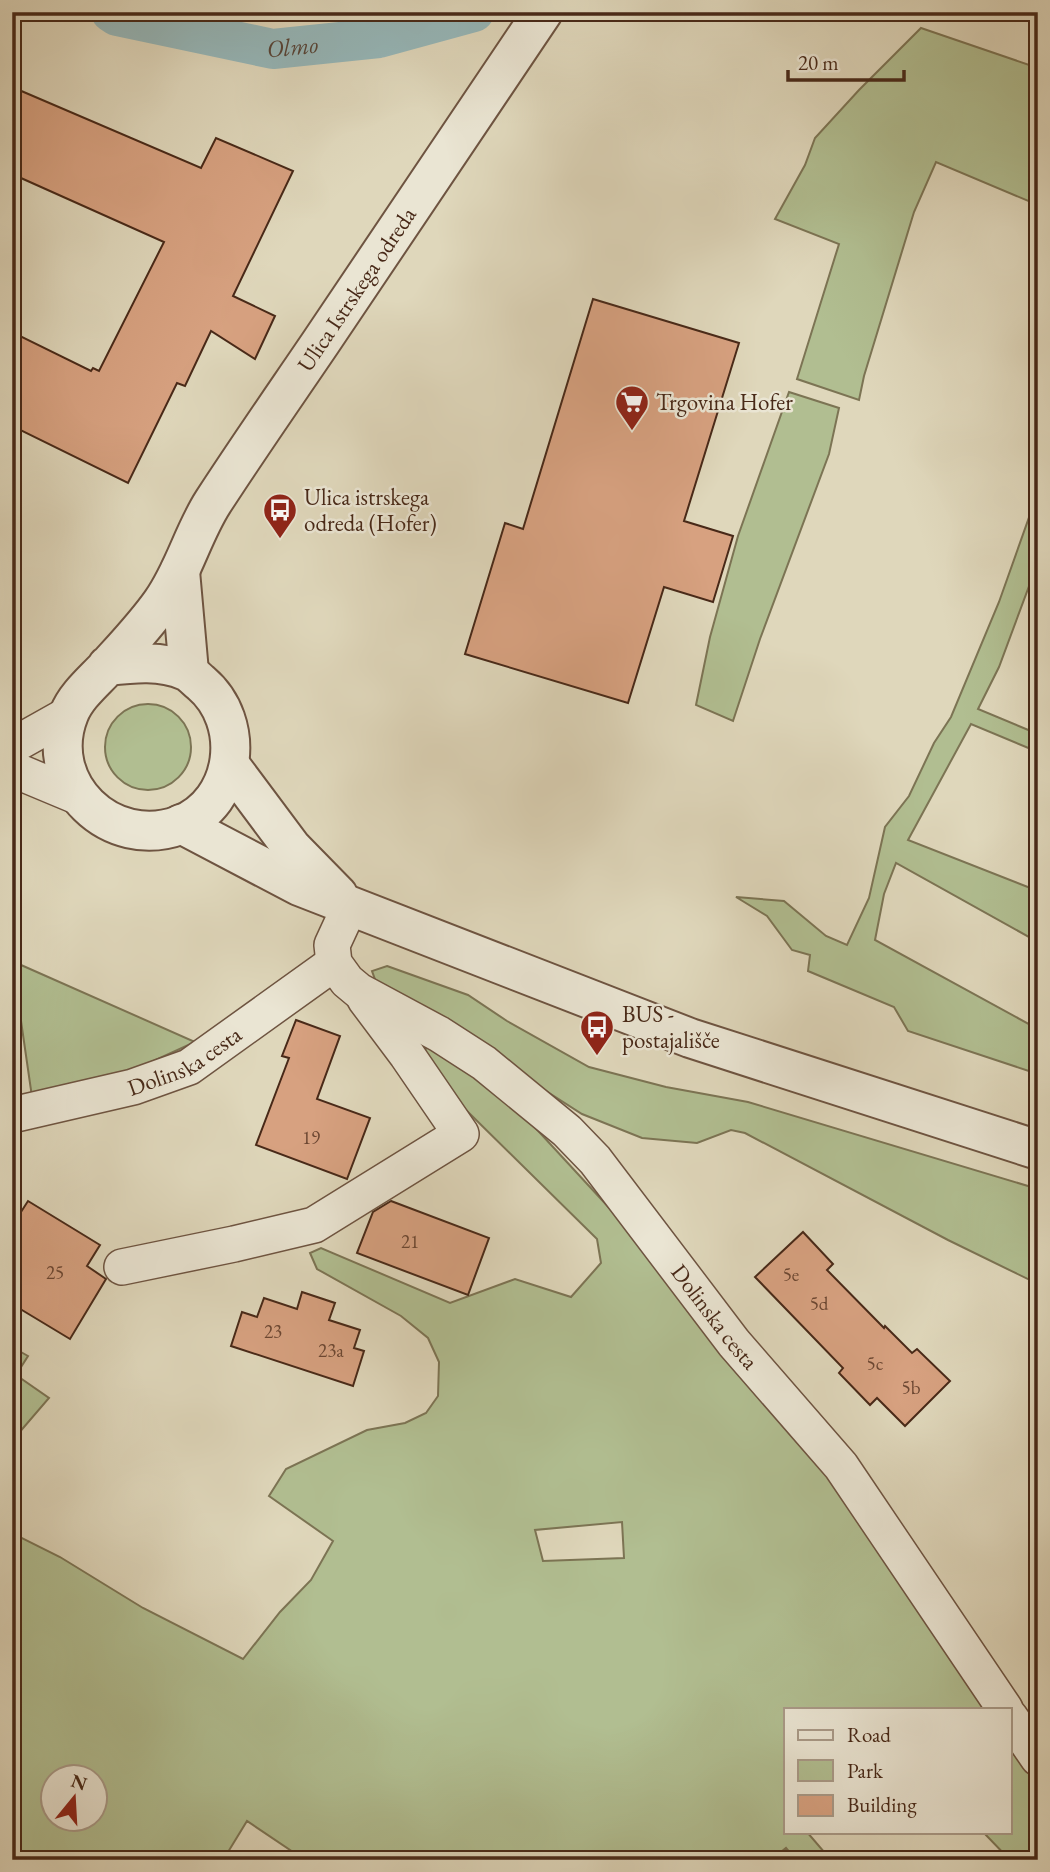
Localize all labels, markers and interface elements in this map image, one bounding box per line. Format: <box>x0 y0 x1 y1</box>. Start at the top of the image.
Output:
water label: Olmo <box>265 28 319 65</box>
scale bar <box>788 38 903 82</box>
text: 20 m <box>798 49 839 76</box>
street label: Ulica Istrskega odreda <box>290 200 423 377</box>
supermarket icon: Trgovina Hofer <box>613 383 651 432</box>
place label: Trgovina Hofer <box>656 387 793 417</box>
place label: Ulica istrskega odreda (Hofer) <box>304 482 437 538</box>
bus stop icon: Ulica istrskega odreda (Hofer) <box>261 491 299 540</box>
place label: BUS - postajališče <box>622 999 720 1055</box>
bus stop icon: BUS - postajališče <box>578 1008 616 1057</box>
street label: Dolinska cesta <box>123 1019 248 1103</box>
house number: 19 <box>302 1125 320 1150</box>
house number: 21 <box>401 1229 419 1254</box>
street label: Dolinska cesta <box>664 1258 766 1376</box>
house number: 25 <box>46 1260 64 1285</box>
house number: 5e <box>783 1262 799 1287</box>
house number: 5d <box>810 1291 829 1316</box>
house number: 23 <box>264 1319 282 1344</box>
house number: 23a <box>318 1338 344 1363</box>
house number: 5c <box>867 1351 884 1376</box>
house number: 5b <box>902 1375 921 1400</box>
legend <box>784 1708 1012 1834</box>
text: Road <box>847 1721 891 1748</box>
text: Park <box>847 1757 884 1784</box>
north arrow <box>38 1764 108 1834</box>
text: N <box>68 1768 91 1797</box>
text: Building <box>847 1791 917 1818</box>

